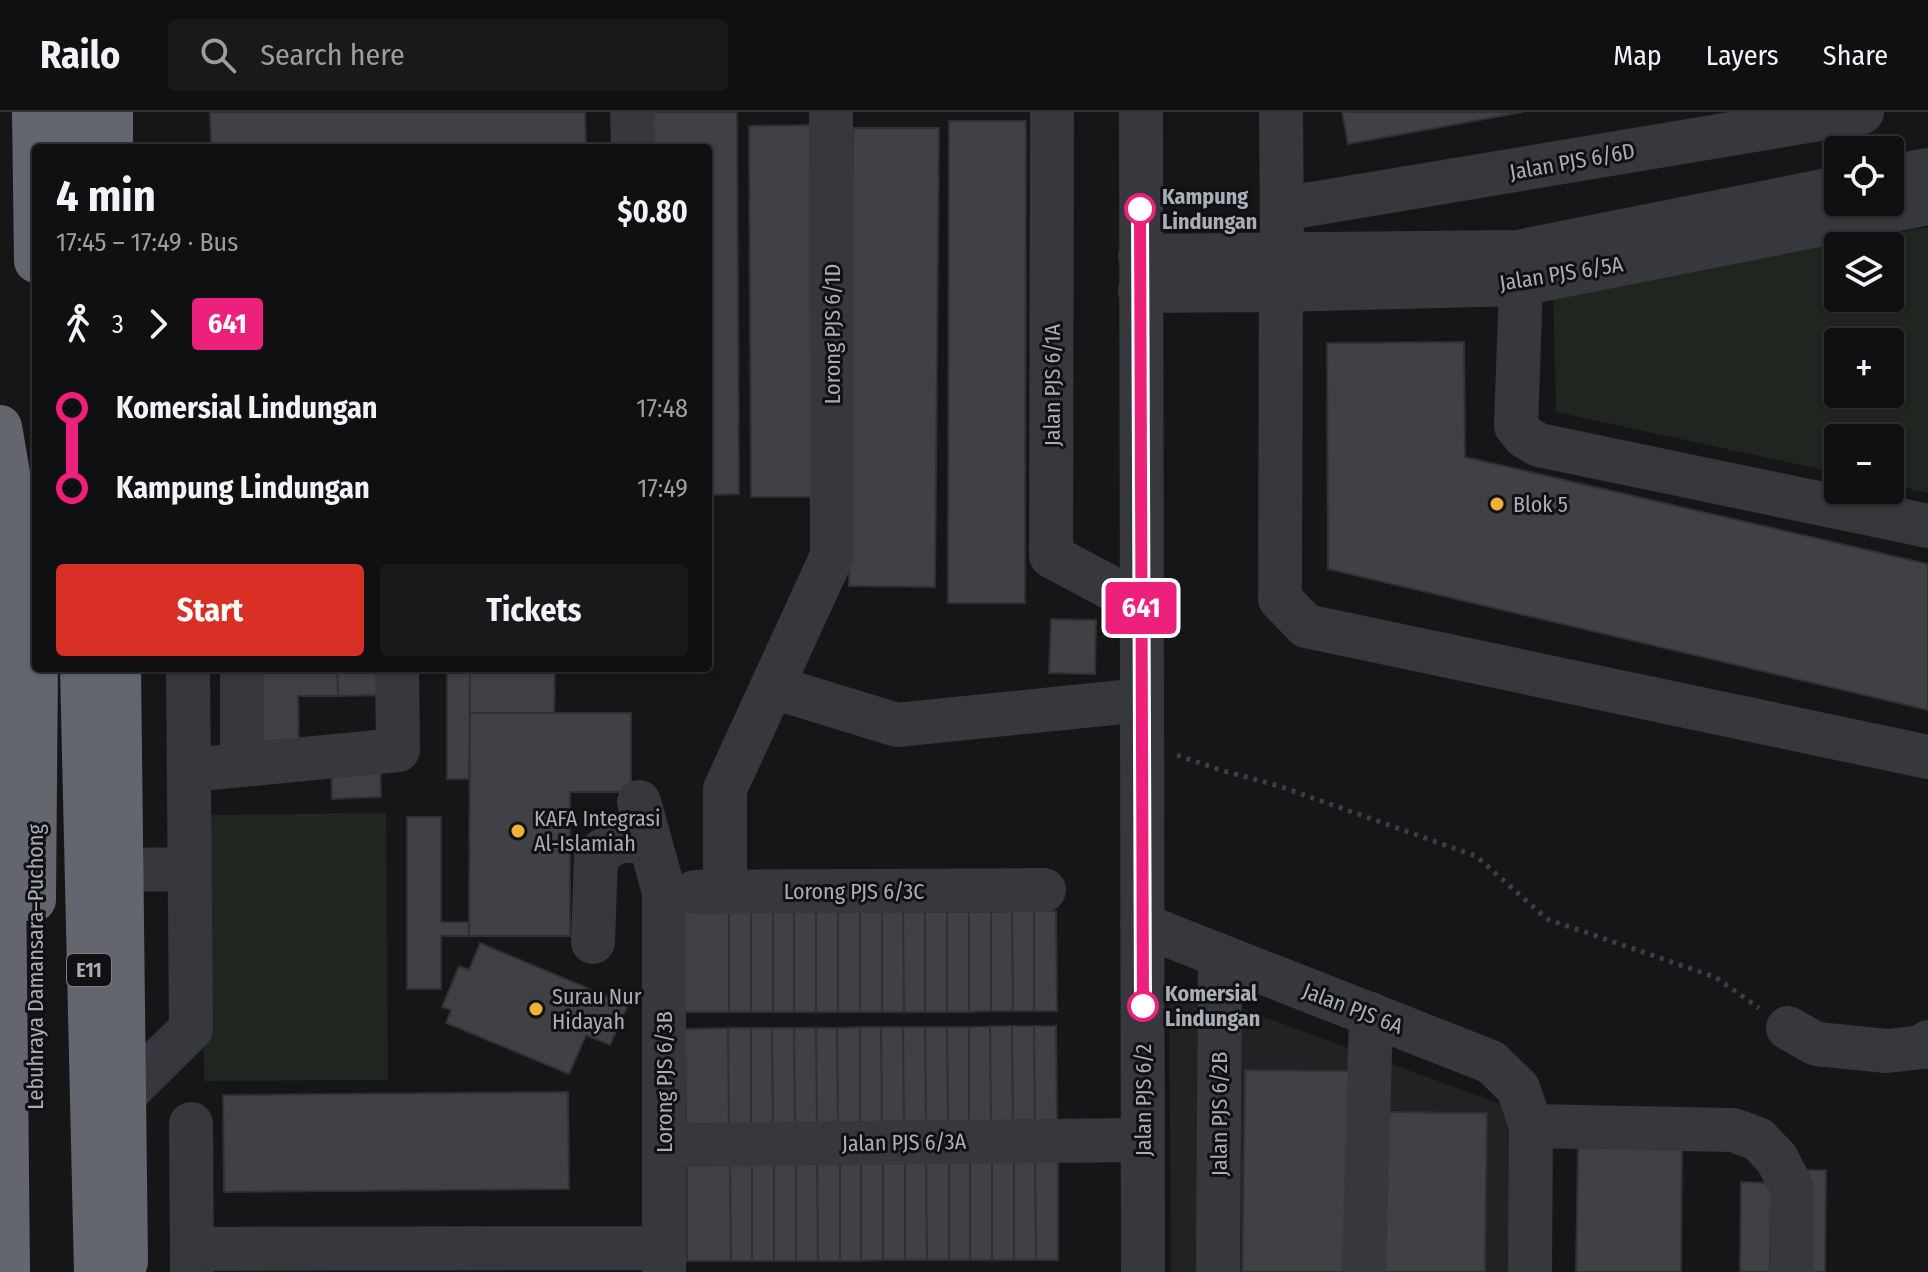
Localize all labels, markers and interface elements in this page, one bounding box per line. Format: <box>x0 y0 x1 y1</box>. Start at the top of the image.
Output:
search box <box>168 19 728 91</box>
text: Railo <box>40 32 120 78</box>
icon: search <box>196 33 240 77</box>
text: Search here <box>260 37 405 73</box>
text: Map <box>1613 39 1662 72</box>
text: Layers <box>1706 39 1779 72</box>
text: Share <box>1823 39 1888 72</box>
map controls <box>1824 136 1904 504</box>
button: locate <box>1824 136 1904 216</box>
street label: Jalan PJS 6/6D <box>1507 137 1637 186</box>
text: 4 min <box>56 170 156 223</box>
place label: Kampung Lindungan <box>1162 183 1257 235</box>
text: $0.80 <box>618 194 688 230</box>
marker: Kampung Lindungan <box>1125 194 1155 224</box>
text: 17:45 – 17:49 · Bus <box>56 227 238 258</box>
button: layers <box>1824 232 1904 312</box>
street label: Jalan PJS 6/5A <box>1497 250 1625 297</box>
street label: Lorong PJS 6/1D <box>819 264 846 404</box>
icon: walk <box>56 302 100 346</box>
icon: forward <box>136 302 180 346</box>
text: 641 <box>208 307 247 340</box>
text: 3 <box>112 309 124 340</box>
street label: Jalan PJS 6/1A <box>1039 323 1066 446</box>
button: + <box>1824 328 1904 408</box>
text: Komersial Lindungan <box>116 390 378 426</box>
text: 17:48 <box>636 393 688 424</box>
button: − <box>1824 424 1904 504</box>
text: Kampung Lindungan <box>116 470 370 506</box>
text: 17:49 <box>637 473 688 504</box>
place label: Blok 5 <box>1513 491 1568 518</box>
marker: Blok 5 <box>1488 495 1506 513</box>
button: Start <box>56 564 364 656</box>
button: Tickets <box>380 564 688 656</box>
line badge: 641 <box>1095 582 1187 634</box>
text: 641 <box>1121 591 1161 624</box>
place label: KAFA Integrasi Al-Islamiah <box>534 805 660 857</box>
marker: KAFA Integrasi Al-Islamiah <box>509 822 527 840</box>
street label: Lebuhraya Damansara–Puchong <box>22 824 49 1110</box>
street label: Lorong PJS 6/3C <box>784 878 924 905</box>
road number: E11 <box>67 954 111 986</box>
street label: Jalan PJS 6A <box>1299 977 1407 1040</box>
place label: Komersial Lindungan <box>1165 980 1260 1032</box>
place label: Surau Nur Hidayah <box>552 983 642 1035</box>
marker: Komersial Lindungan <box>1128 991 1158 1021</box>
marker: Surau Nur Hidayah <box>527 1000 545 1018</box>
street label: Lorong PJS 6/3B <box>651 1011 678 1153</box>
street label: Jalan PJS 6/2 <box>1130 1044 1157 1156</box>
street label: Jalan PJS 6/2B <box>1206 1052 1233 1176</box>
street label: Jalan PJS 6/3A <box>842 1128 967 1157</box>

